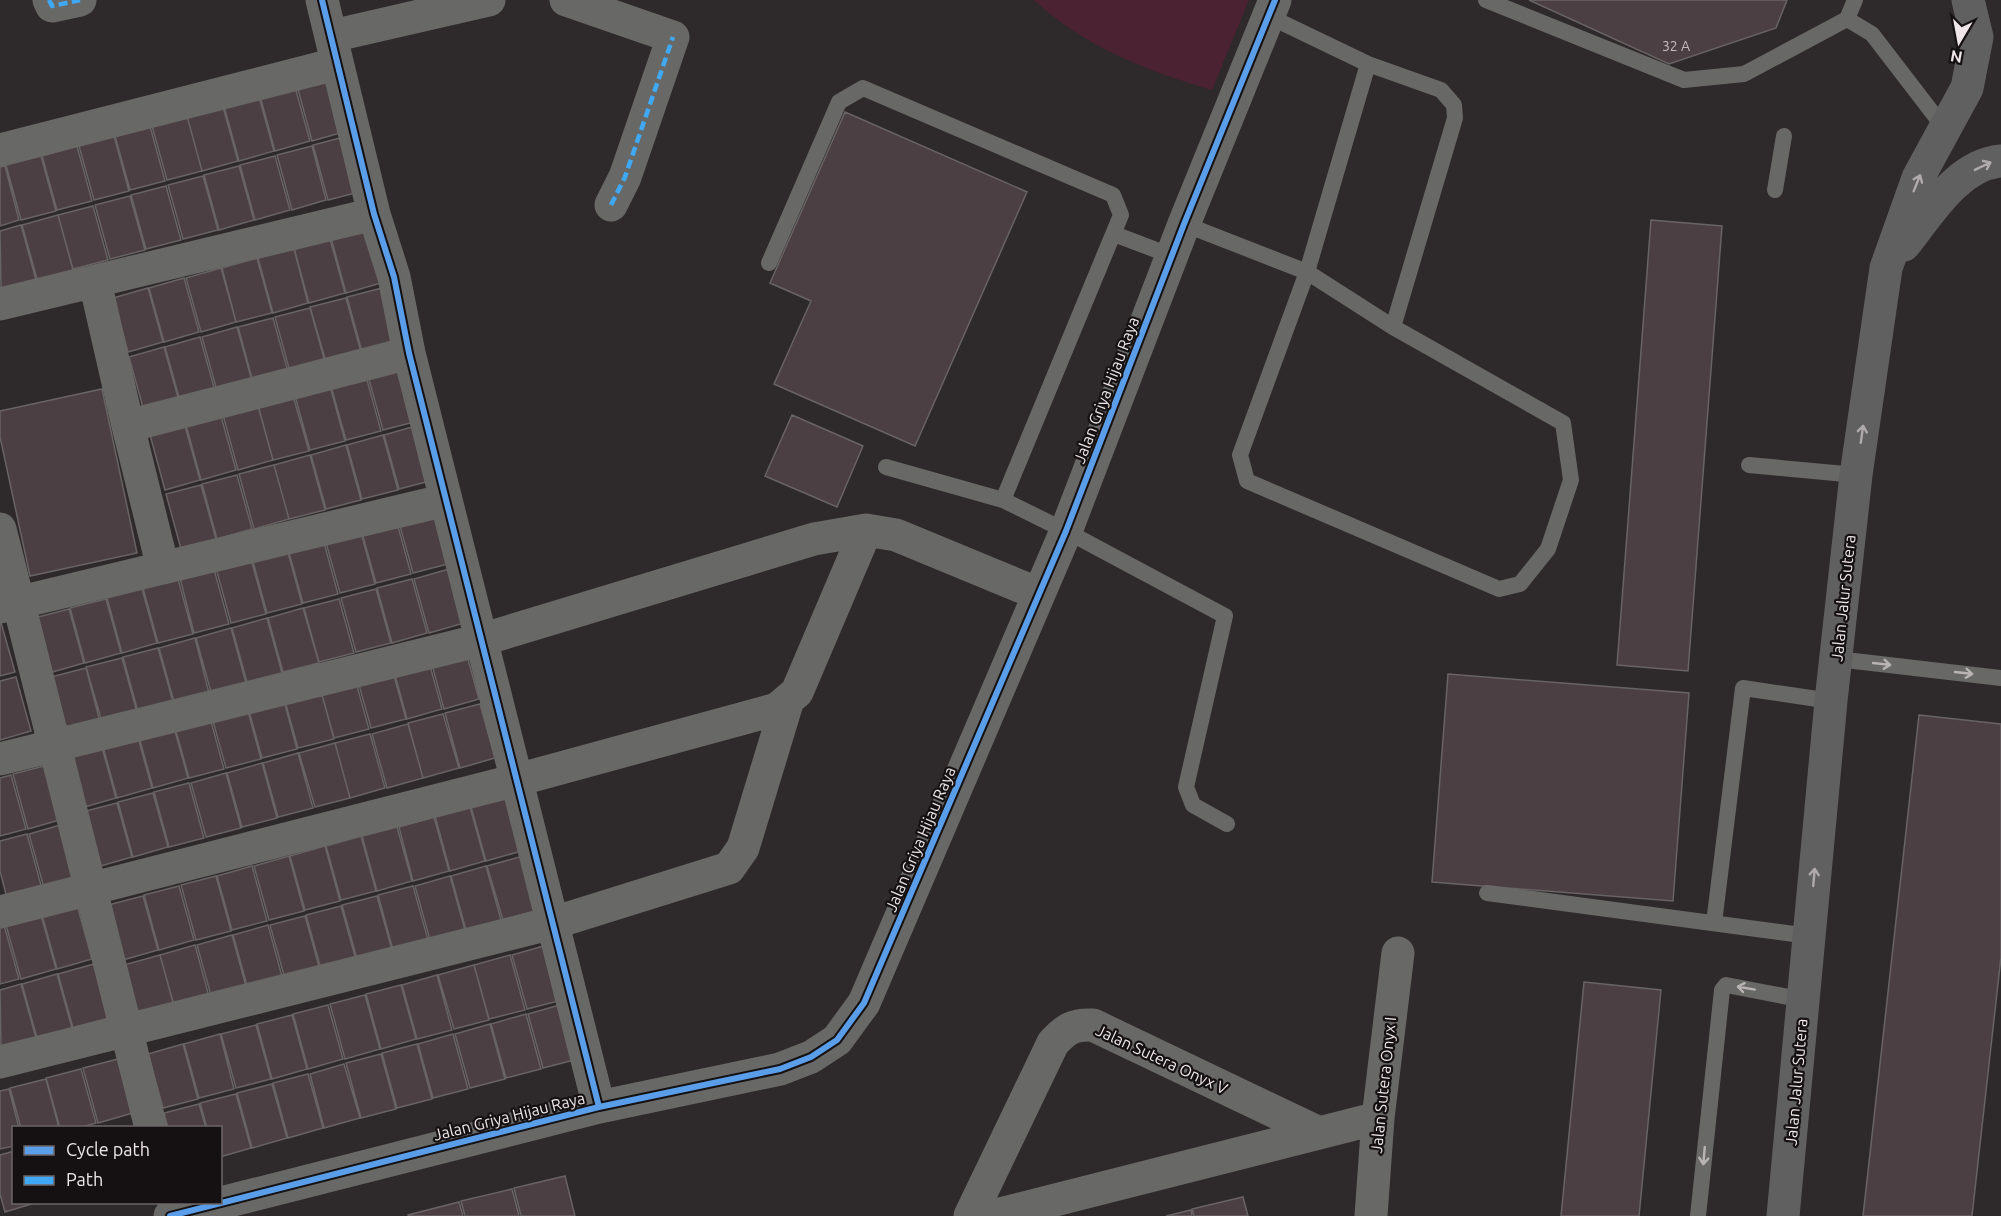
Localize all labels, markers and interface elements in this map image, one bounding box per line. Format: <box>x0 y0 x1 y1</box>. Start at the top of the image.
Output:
north arrow <box>1929 12 1989 72</box>
house number: 32 A <box>1662 38 1690 54</box>
text: N <box>1949 47 1964 67</box>
one-way arrow <box>1974 160 1992 172</box>
one-way arrow <box>1912 174 1923 193</box>
street label: Jalan Griya Hijau Raya <box>1070 314 1142 466</box>
one-way arrow <box>1856 425 1867 444</box>
street label: Jalan Jalur Sutera <box>1827 534 1859 662</box>
one-way arrow <box>1872 659 1892 670</box>
one-way arrow <box>1954 668 1974 679</box>
street label: Jalan Griya Hijau Raya <box>881 764 959 914</box>
one-way arrow <box>1809 868 1820 888</box>
one-way arrow <box>1737 983 1757 994</box>
street label: Jalan Sutera Onyx I <box>1367 1016 1399 1154</box>
street label: Jalan Jalur Sutera <box>1781 1018 1811 1146</box>
street label: Jalan Sutera Onyx V <box>1093 1021 1231 1097</box>
street label: Jalan Griya Hijau Raya <box>431 1088 587 1144</box>
legend <box>12 1126 222 1204</box>
text: Cycle path <box>66 1139 150 1159</box>
one-way arrow <box>1698 1146 1709 1166</box>
text: Path <box>66 1169 103 1189</box>

